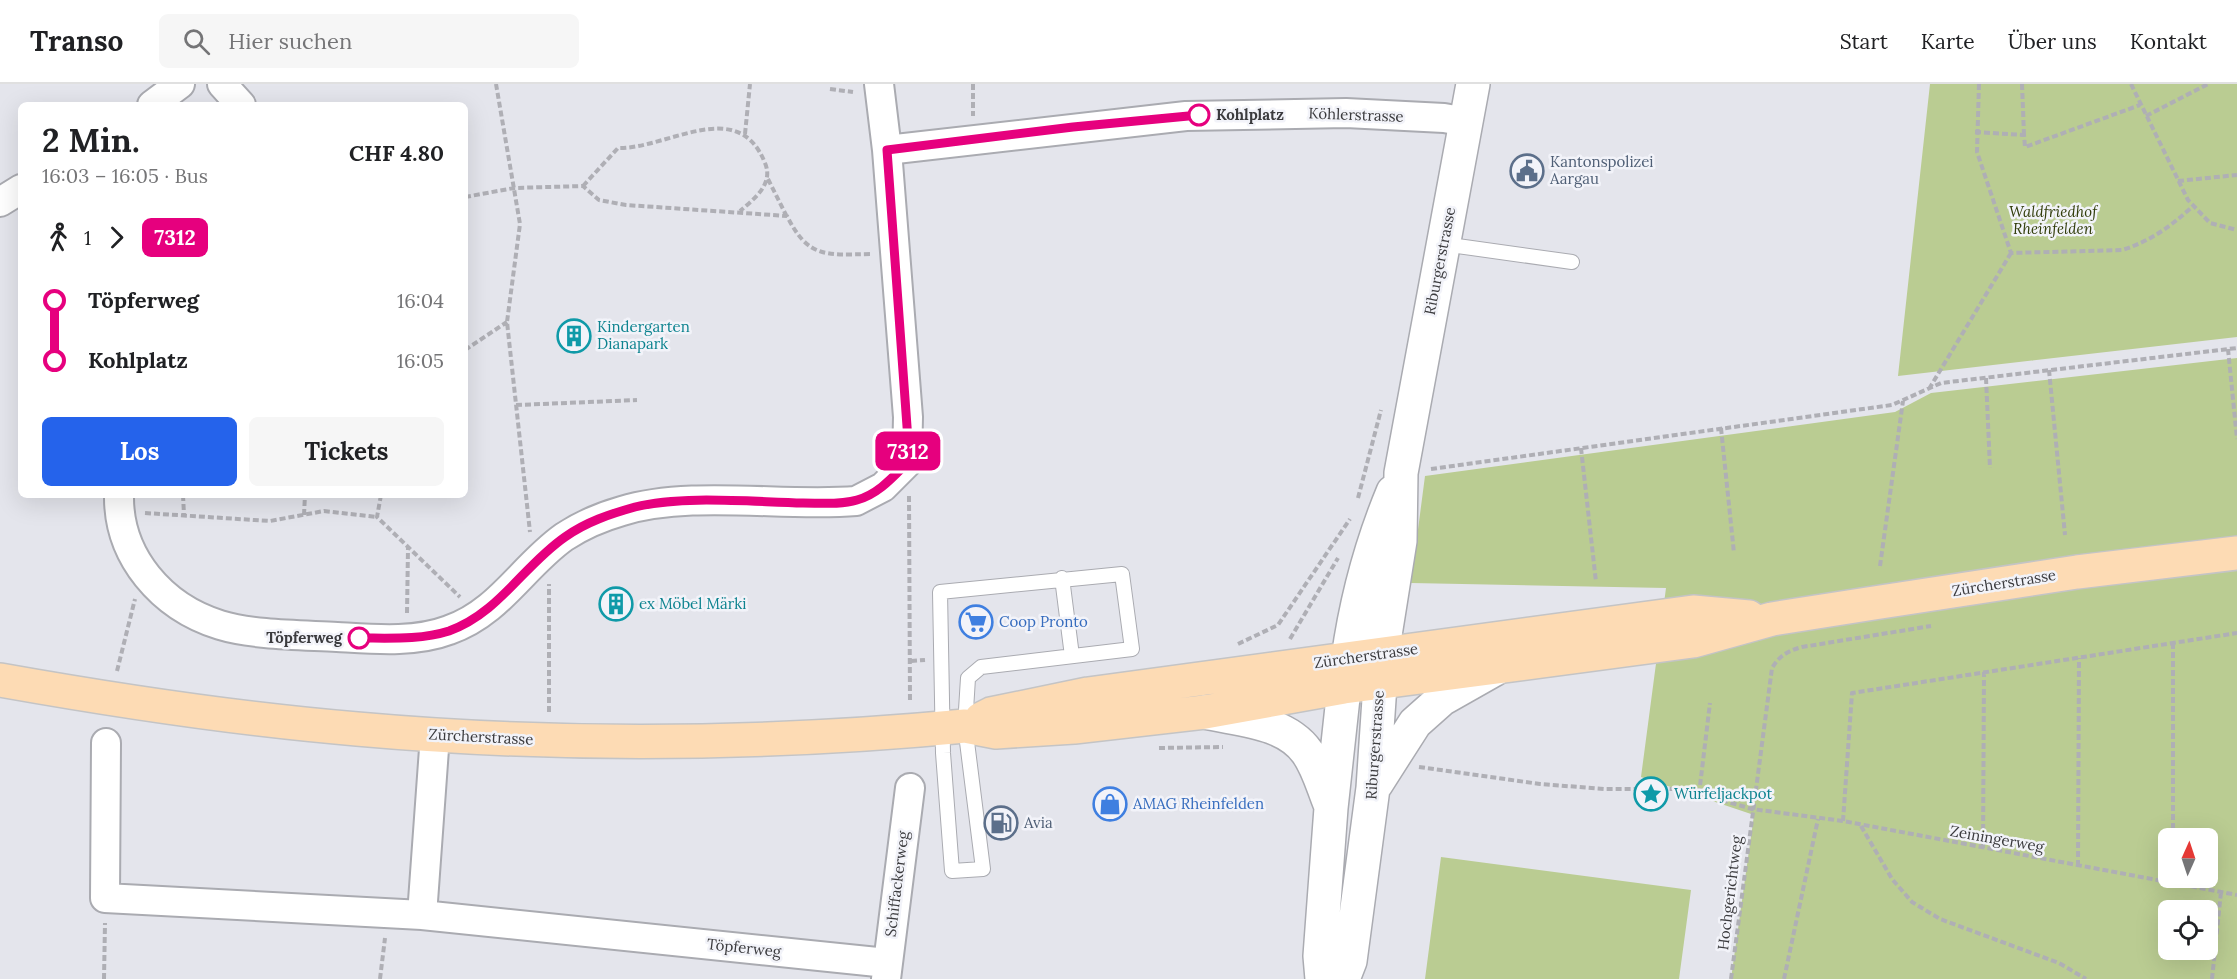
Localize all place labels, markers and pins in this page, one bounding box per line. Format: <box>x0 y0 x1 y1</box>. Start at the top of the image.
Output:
marker: Kohlplatz <box>1188 104 1210 126</box>
place label: Kohlplatz <box>1216 105 1284 124</box>
place label: Kantonspolizei Aargau <box>1549 152 1654 188</box>
public building icon: Kantonspolizei Aargau <box>1509 153 1545 189</box>
place label: Kindergarten Dianapark <box>597 317 690 353</box>
building icon: Kindergarten Dianapark <box>556 318 592 354</box>
building icon: ex Möbel Märki <box>598 586 634 622</box>
place label: ex Möbel Märki <box>639 594 747 613</box>
supermarket icon: Coop Pronto <box>958 604 994 640</box>
place label: Coop Pronto <box>999 612 1088 631</box>
marker: Töpferweg <box>348 627 370 649</box>
place label: Töpferweg <box>266 628 343 647</box>
place icon: Würfeljackpot <box>1633 776 1669 812</box>
place label: Würfeljackpot <box>1674 784 1772 803</box>
shop icon: AMAG Rheinfelden <box>1092 786 1128 822</box>
place label: AMAG Rheinfelden <box>1132 794 1264 813</box>
fuel station icon: Avia <box>983 805 1019 841</box>
place label: Avia <box>1023 813 1053 832</box>

